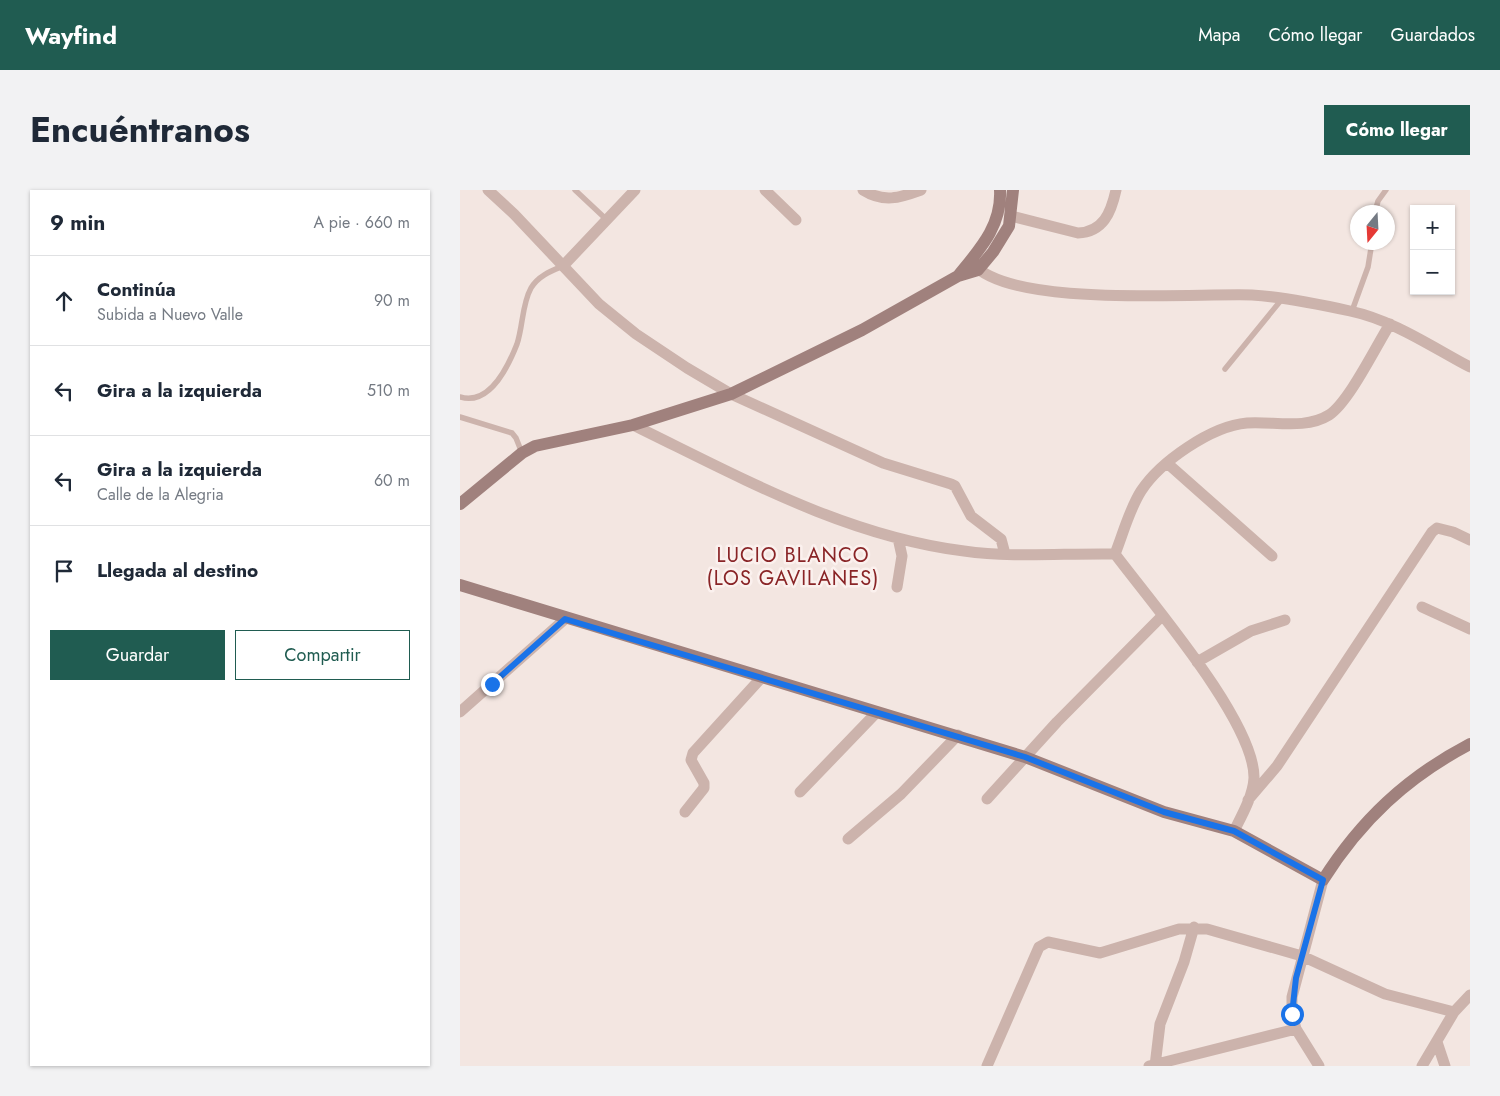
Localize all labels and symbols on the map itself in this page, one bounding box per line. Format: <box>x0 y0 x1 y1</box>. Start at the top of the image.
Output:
north arrow <box>1350 205 1395 250</box>
district label: LUCIO BLANCO (LOS GAVILANES) <box>706 541 880 593</box>
route end <box>481 673 504 696</box>
route start <box>1281 1003 1304 1026</box>

